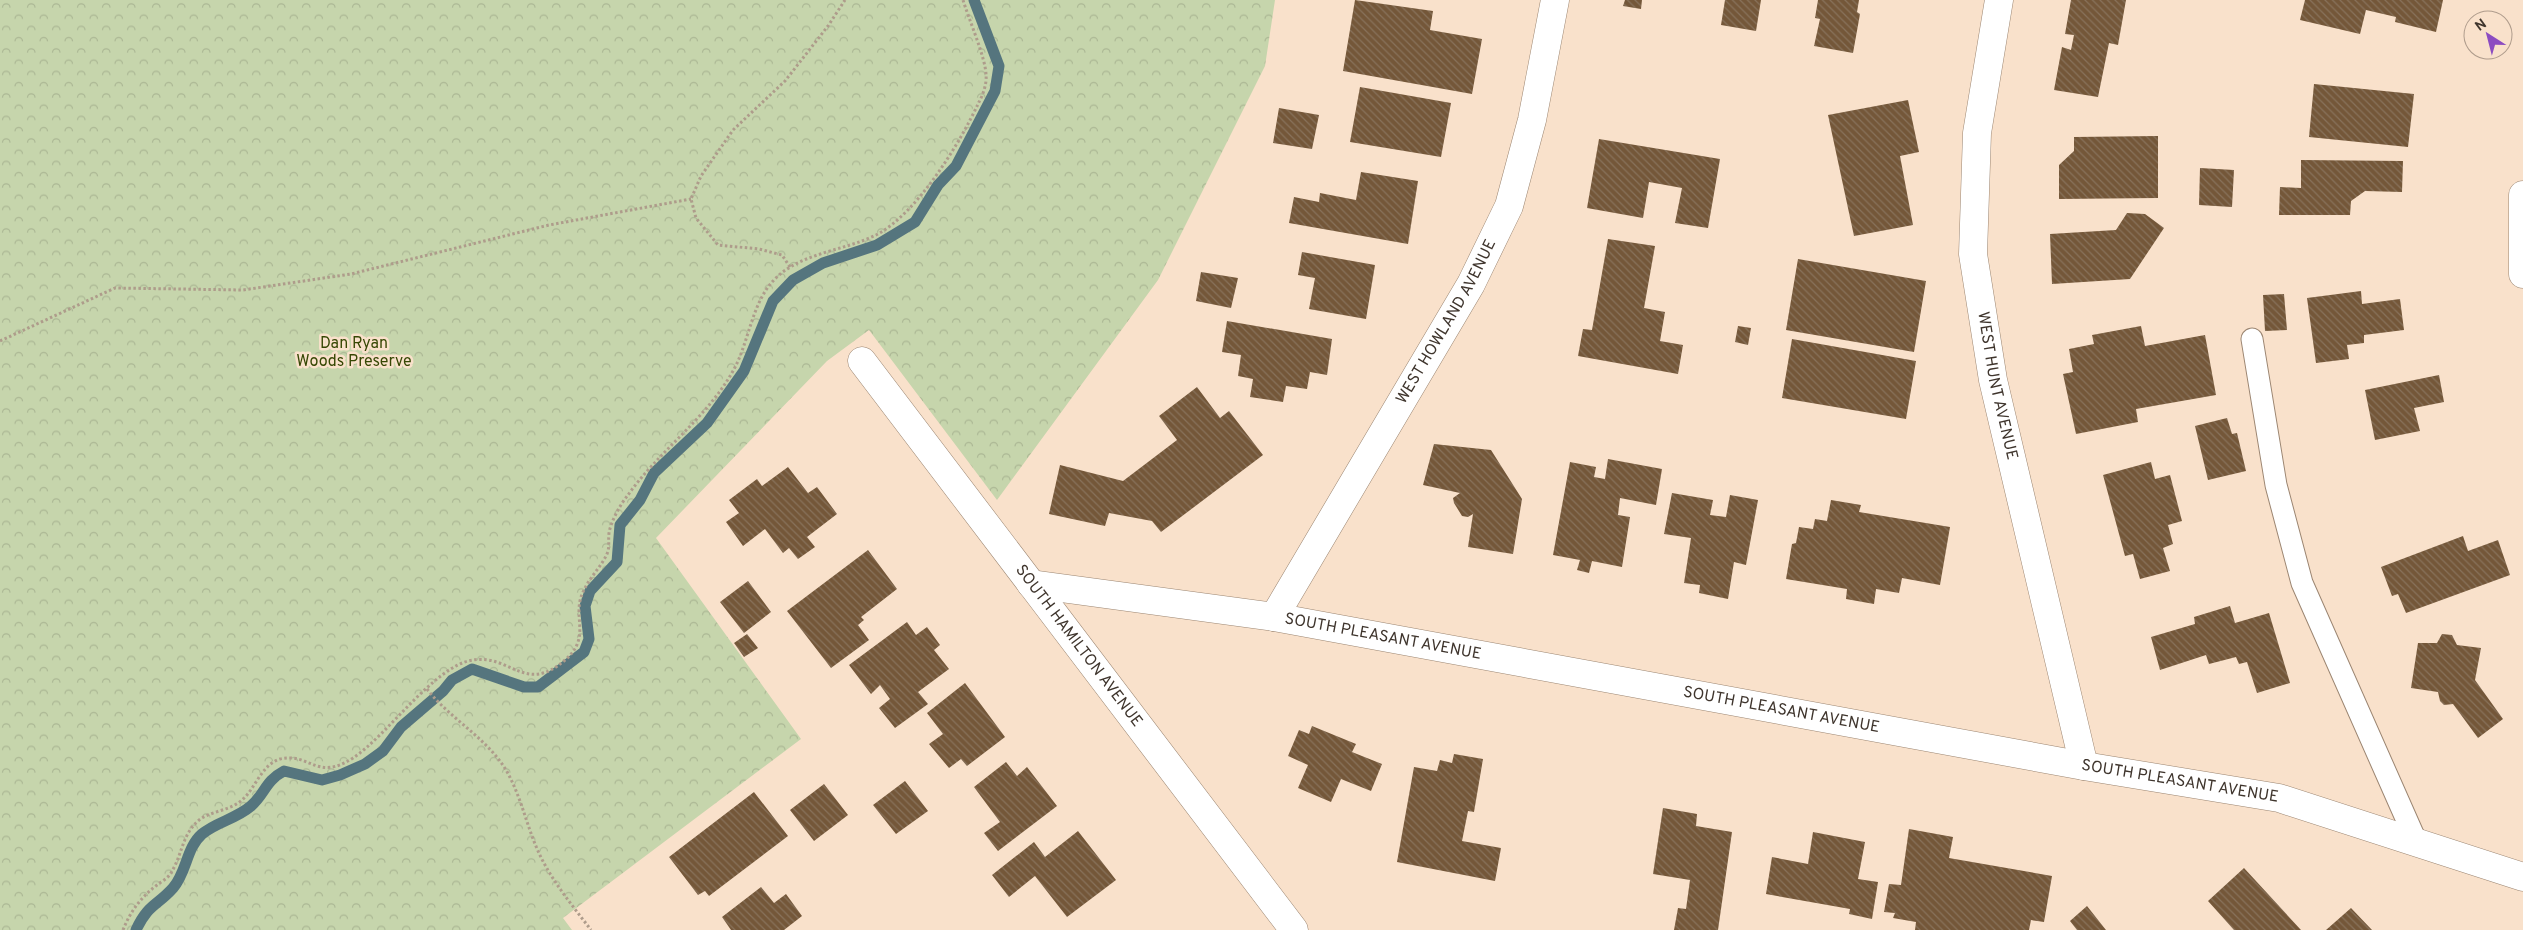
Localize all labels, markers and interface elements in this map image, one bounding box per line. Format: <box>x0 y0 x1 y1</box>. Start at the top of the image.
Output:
north arrow <box>2463 10 2513 60</box>
text: N <box>2472 16 2490 36</box>
street label: WEST HOWLAND AVENUE <box>1392 236 1501 408</box>
street label: WEST HUNT AVENUE <box>1972 310 2022 462</box>
park label: Dan Ryan Woods Preserve <box>296 334 412 372</box>
street label: SOUTH HAMILTON AVENUE <box>1010 561 1146 731</box>
street label: SOUTH PLEASANT AVENUE <box>1283 609 1483 665</box>
street label: SOUTH PLEASANT AVENUE <box>1681 682 1881 738</box>
street label: SOUTH PLEASANT AVENUE <box>2080 756 2280 808</box>

